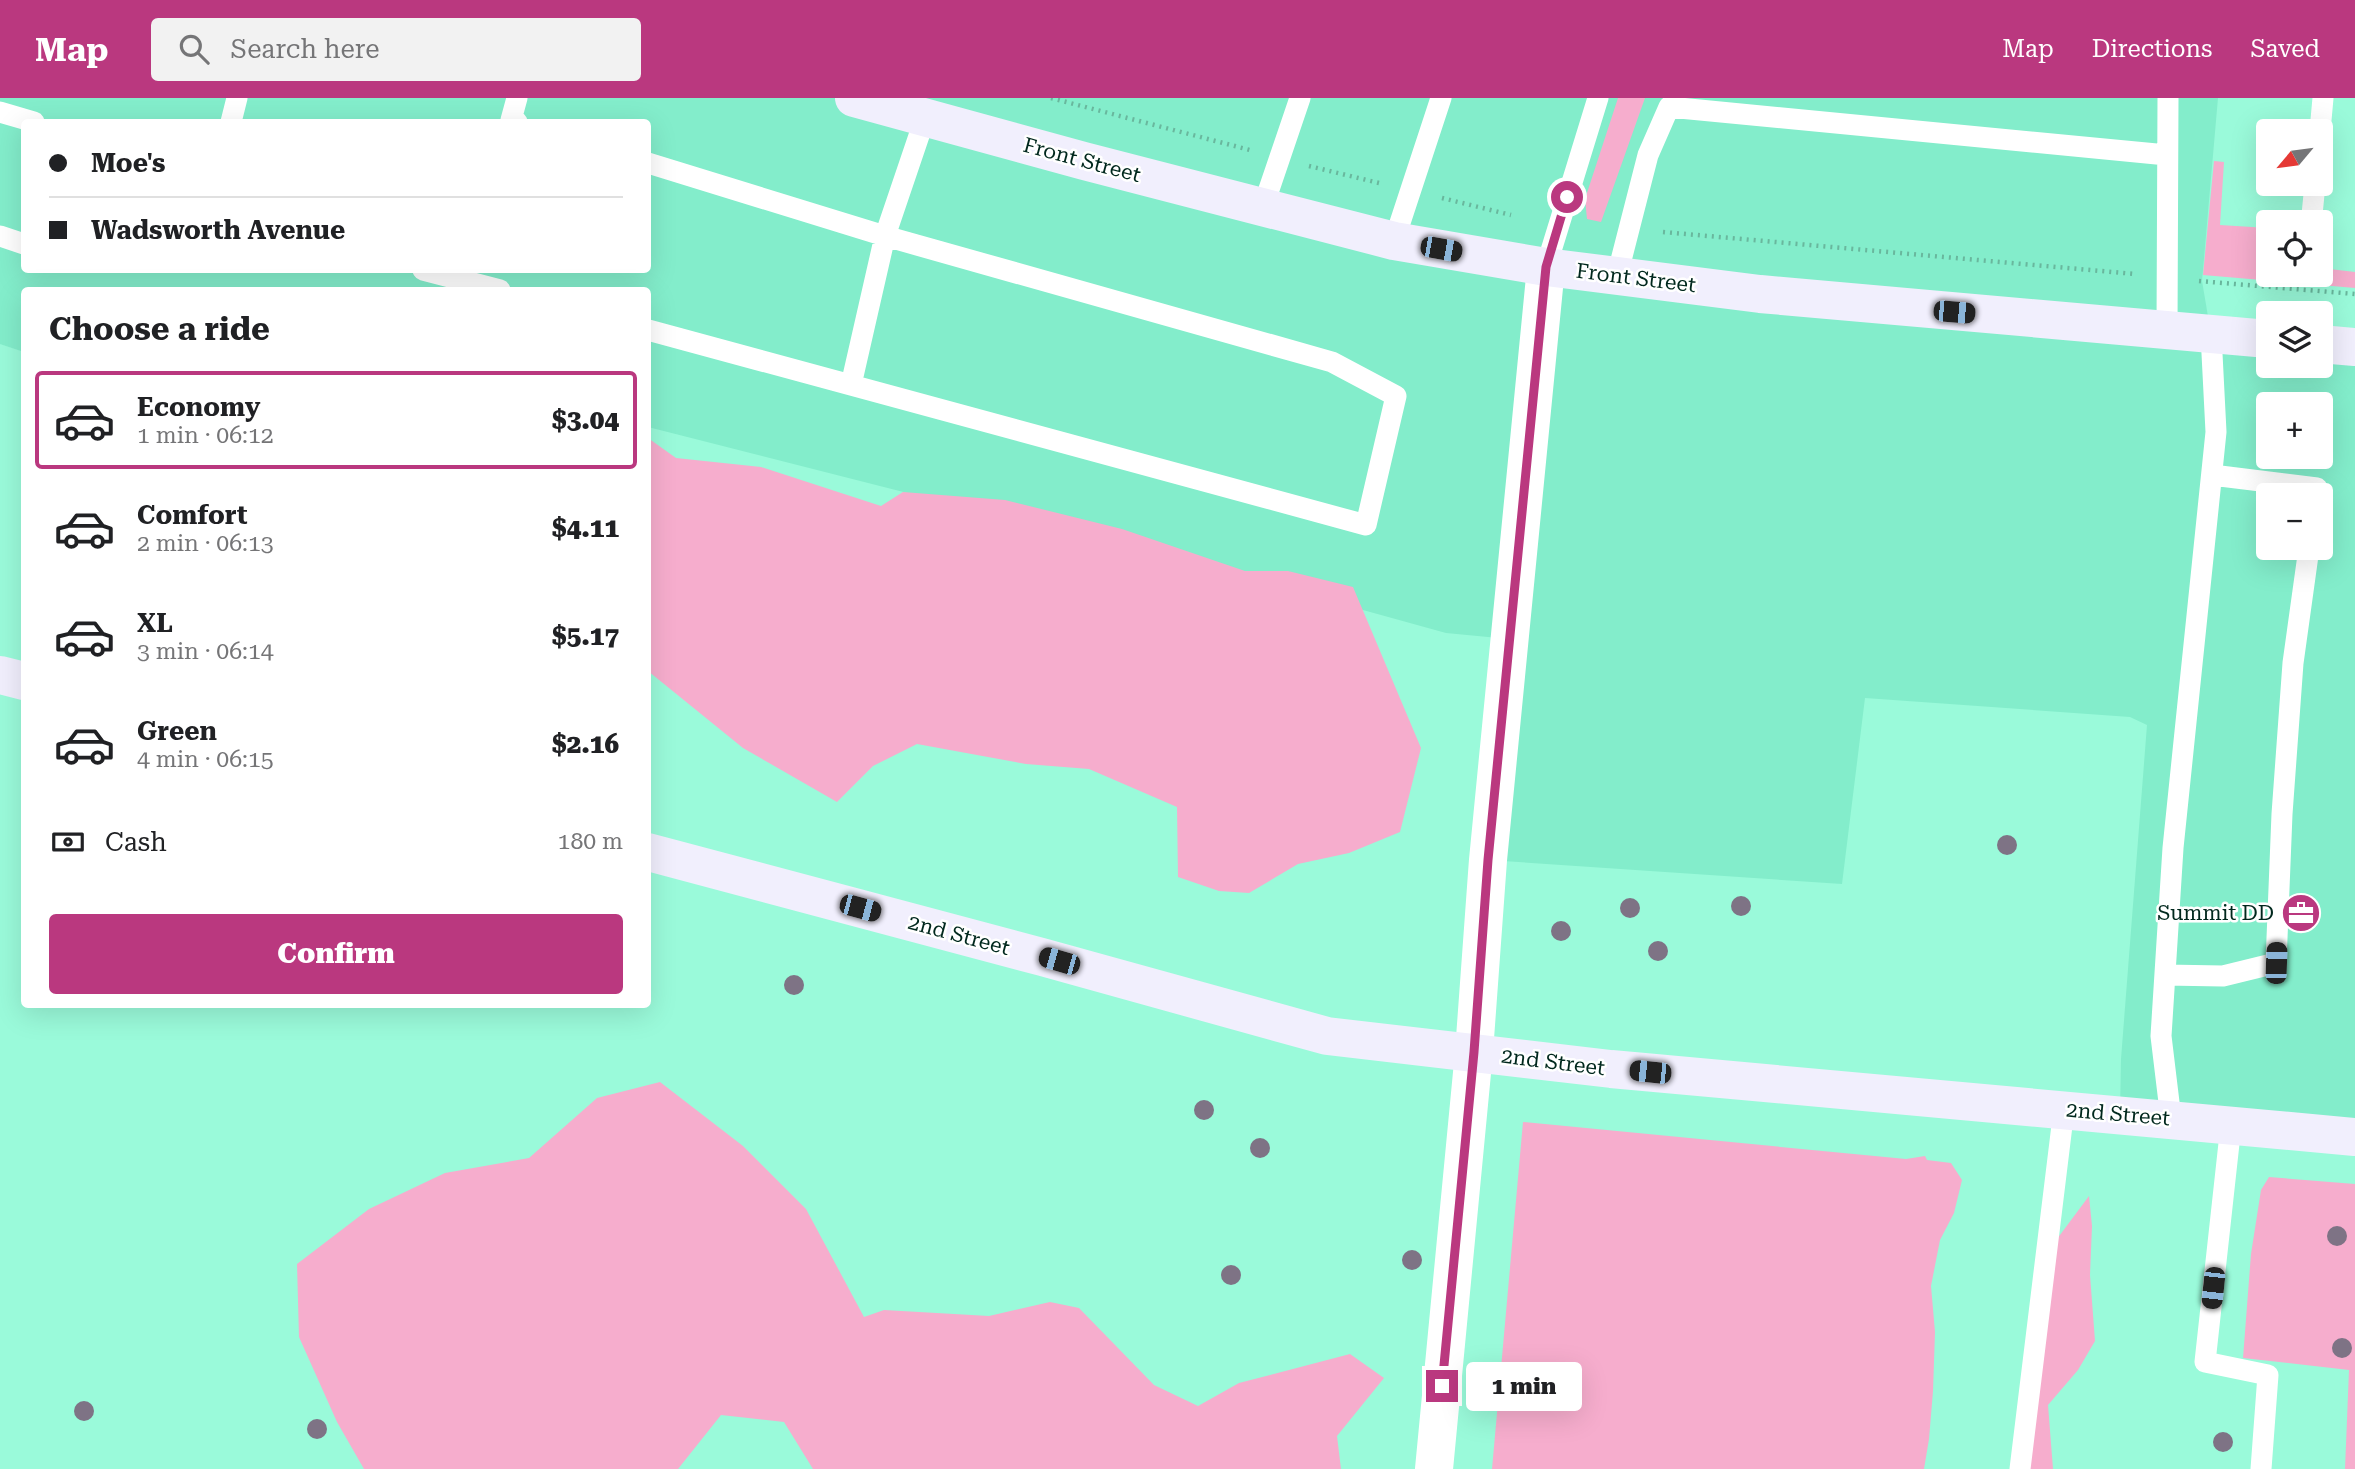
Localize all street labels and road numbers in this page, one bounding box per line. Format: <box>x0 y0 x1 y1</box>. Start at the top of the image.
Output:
street label: Front Street <box>1021 133 1144 187</box>
street label: Front Street <box>1575 259 1697 297</box>
street label: 2nd Street <box>906 910 1013 960</box>
street label: 2nd Street <box>1500 1044 1606 1080</box>
street label: 2nd Street <box>2065 1097 2171 1131</box>

